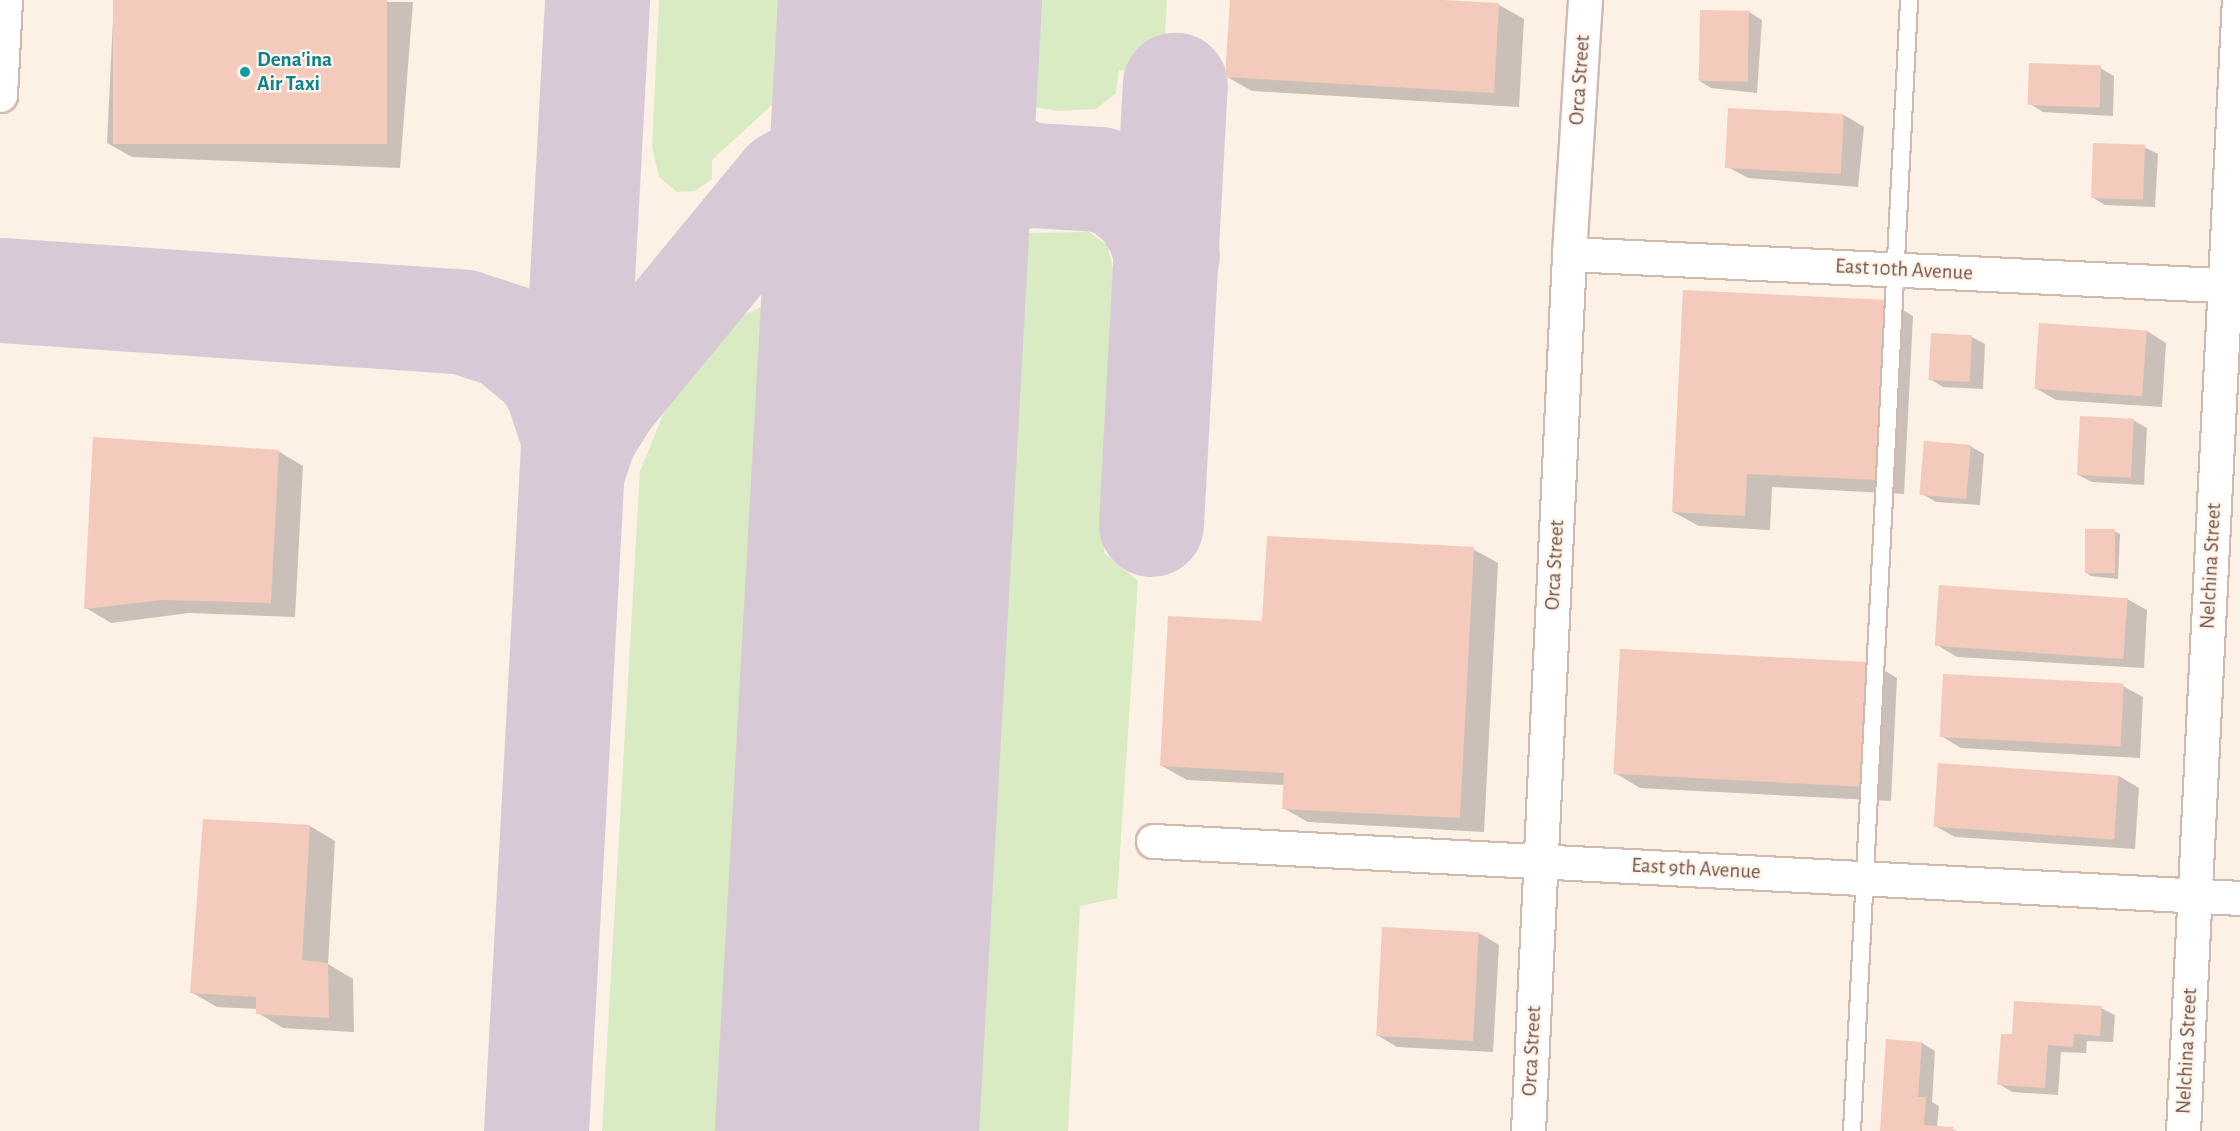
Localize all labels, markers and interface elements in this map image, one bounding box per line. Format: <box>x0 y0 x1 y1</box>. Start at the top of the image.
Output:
street label: Orca Street <box>1564 34 1596 126</box>
place label: Dena'ina Air Taxi <box>257 47 332 97</box>
marker: Dena'ina Air Taxi <box>238 65 252 79</box>
street label: East 10th Avenue <box>1834 254 1974 286</box>
street label: Nelchina Street <box>2195 502 2227 630</box>
street label: Orca Street <box>1540 519 1570 611</box>
street label: East 9th Avenue <box>1631 853 1761 885</box>
street label: Nelchina Street <box>2171 987 2203 1115</box>
street label: Orca Street <box>1517 1005 1547 1097</box>

